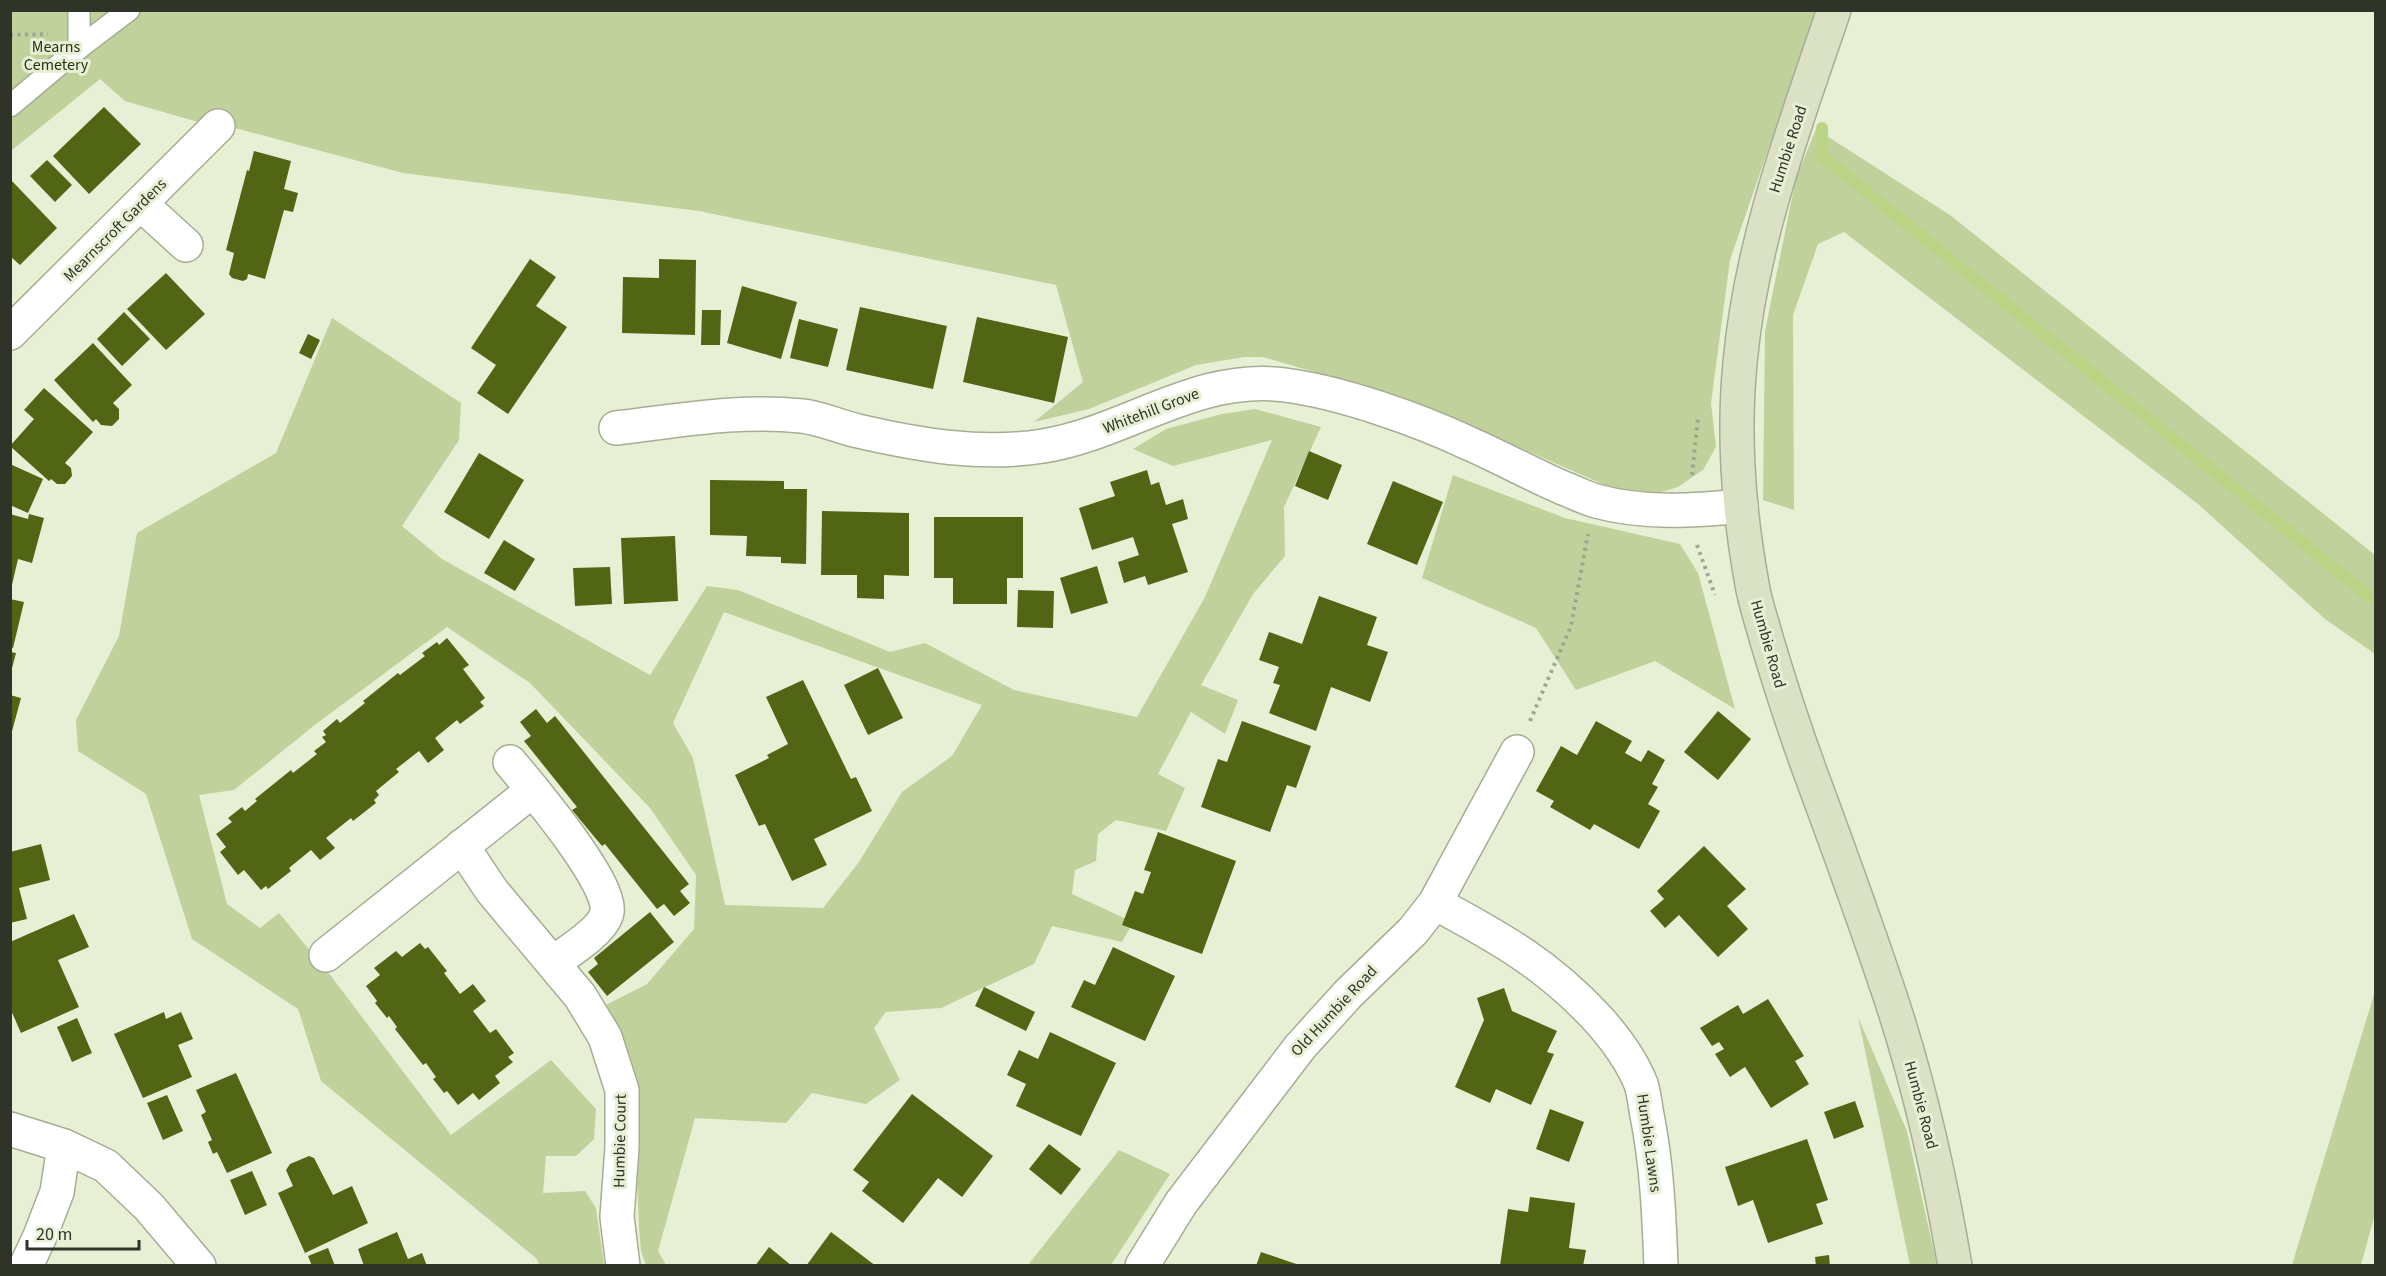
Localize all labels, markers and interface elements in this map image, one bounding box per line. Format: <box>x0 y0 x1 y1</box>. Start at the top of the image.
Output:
park label: Mearns Cemetery <box>24 36 89 76</box>
street label: Humbie Road <box>1764 102 1812 196</box>
street label: Mearnscroft Gardens <box>58 173 172 287</box>
street label: Whitehill Grove <box>1100 383 1202 439</box>
street label: Humbie Road <box>1745 597 1791 691</box>
street label: Old Humbie Road <box>1286 961 1382 1061</box>
street label: Humbie Road <box>1899 1058 1943 1152</box>
street label: Humbie Lawns <box>1631 1092 1667 1194</box>
street label: Humbie Court <box>608 1093 632 1188</box>
scale bar <box>27 1213 140 1251</box>
text: 20 m <box>36 1222 72 1247</box>

